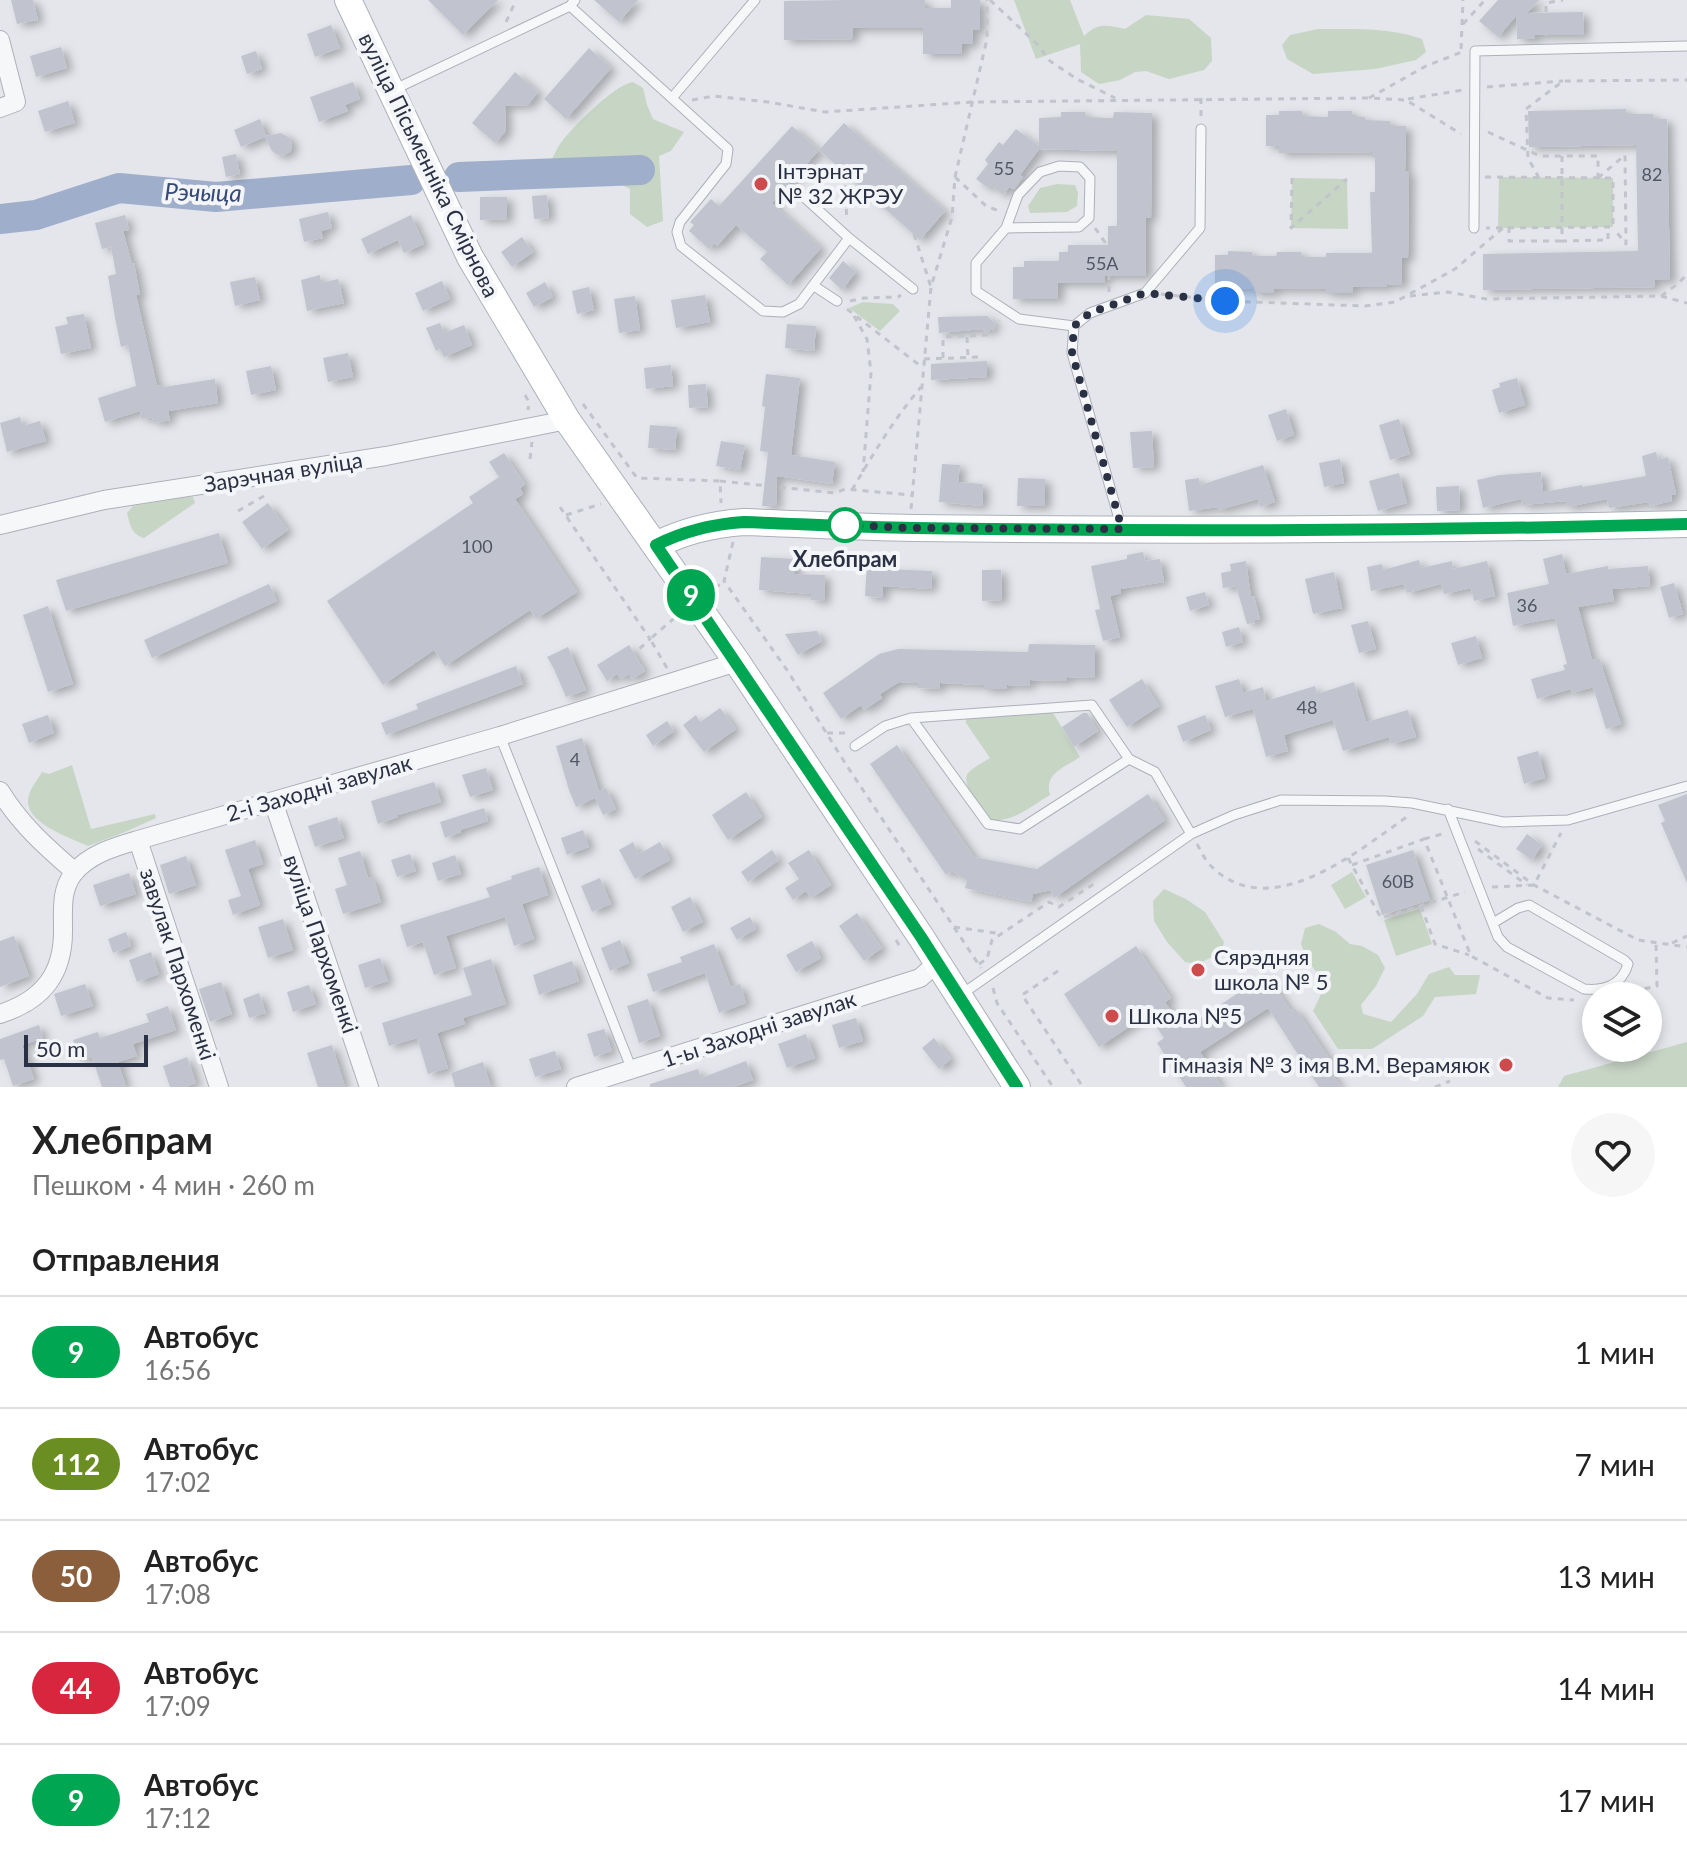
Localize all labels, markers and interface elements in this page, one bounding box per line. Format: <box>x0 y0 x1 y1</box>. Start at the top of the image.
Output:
street label: вуліца Пісьменніка Смірнова <box>354 28 505 301</box>
place label: Інтэрнат № 32 ЖРЭУ <box>777 157 904 209</box>
house number: 55 <box>994 157 1014 179</box>
house number: 82 <box>1642 163 1662 185</box>
marker: Інтэрнат № 32 ЖРЭУ <box>752 175 770 193</box>
water label: Рэчыца <box>164 176 242 207</box>
house number: 55А <box>1085 252 1119 274</box>
your location <box>1205 281 1245 321</box>
street label: Зарэчная вуліца <box>201 446 364 497</box>
marker: Хлебпрам <box>828 508 862 542</box>
house number: 100 <box>461 535 493 557</box>
place label: Хлебпрам <box>793 545 897 572</box>
line badge: 9 <box>665 569 717 621</box>
text: 9 <box>683 578 699 612</box>
house number: 36 <box>1517 594 1537 616</box>
house number: 48 <box>1297 696 1317 718</box>
street label: 2-і Заходні завулак <box>223 748 415 827</box>
house number: 4 <box>570 748 580 770</box>
street label: вуліца Пархоменкі <box>278 851 365 1037</box>
street label: завулак Пархоменкі <box>135 864 222 1063</box>
house number: 60В <box>1382 870 1414 892</box>
place label: Сярэдняя школа № 5 <box>1214 943 1328 995</box>
marker: Сярэдняя школа № 5 <box>1189 961 1207 979</box>
map controls <box>1582 982 1662 1062</box>
button: layers <box>1582 982 1662 1062</box>
street label: 1-ы Заходні завулак <box>659 984 860 1073</box>
place label: Школа №5 <box>1128 1002 1242 1029</box>
marker: Школа №5 <box>1103 1007 1121 1025</box>
scale bar <box>24 1031 148 1067</box>
text: 50 m <box>36 1035 85 1062</box>
place label: Гімназія № 3 імя В.М. Верамяюк <box>1161 1051 1491 1078</box>
marker: Гімназія № 3 імя В.М. Верамяюк <box>1497 1056 1515 1074</box>
button: heart <box>1571 1113 1655 1197</box>
text: Хлебпрам <box>32 1116 213 1162</box>
text: Пешком · 4 мин · 260 m <box>32 1169 315 1201</box>
text: Отправления <box>32 1241 220 1277</box>
text: Автобус <box>144 1318 259 1354</box>
text: 1 мин <box>1575 1334 1655 1370</box>
text: 9 <box>68 1335 84 1369</box>
text: 16:56 <box>144 1354 211 1386</box>
text: Автобус <box>144 1430 259 1466</box>
text: 7 мин <box>1575 1446 1655 1482</box>
text: 112 <box>52 1447 100 1481</box>
text: 17:02 <box>144 1466 211 1498</box>
text: Автобус <box>144 1542 259 1578</box>
text: 13 мин <box>1557 1558 1655 1594</box>
text: 50 <box>60 1559 92 1593</box>
text: 17:08 <box>144 1578 211 1610</box>
text: Автобус <box>144 1654 259 1690</box>
text: 14 мин <box>1557 1670 1655 1706</box>
text: 44 <box>60 1671 92 1705</box>
text: 17:09 <box>144 1690 211 1722</box>
text: Автобус <box>144 1766 259 1802</box>
text: 17 мин <box>1557 1782 1655 1818</box>
text: 9 <box>68 1783 84 1817</box>
text: 17:12 <box>144 1802 211 1834</box>

